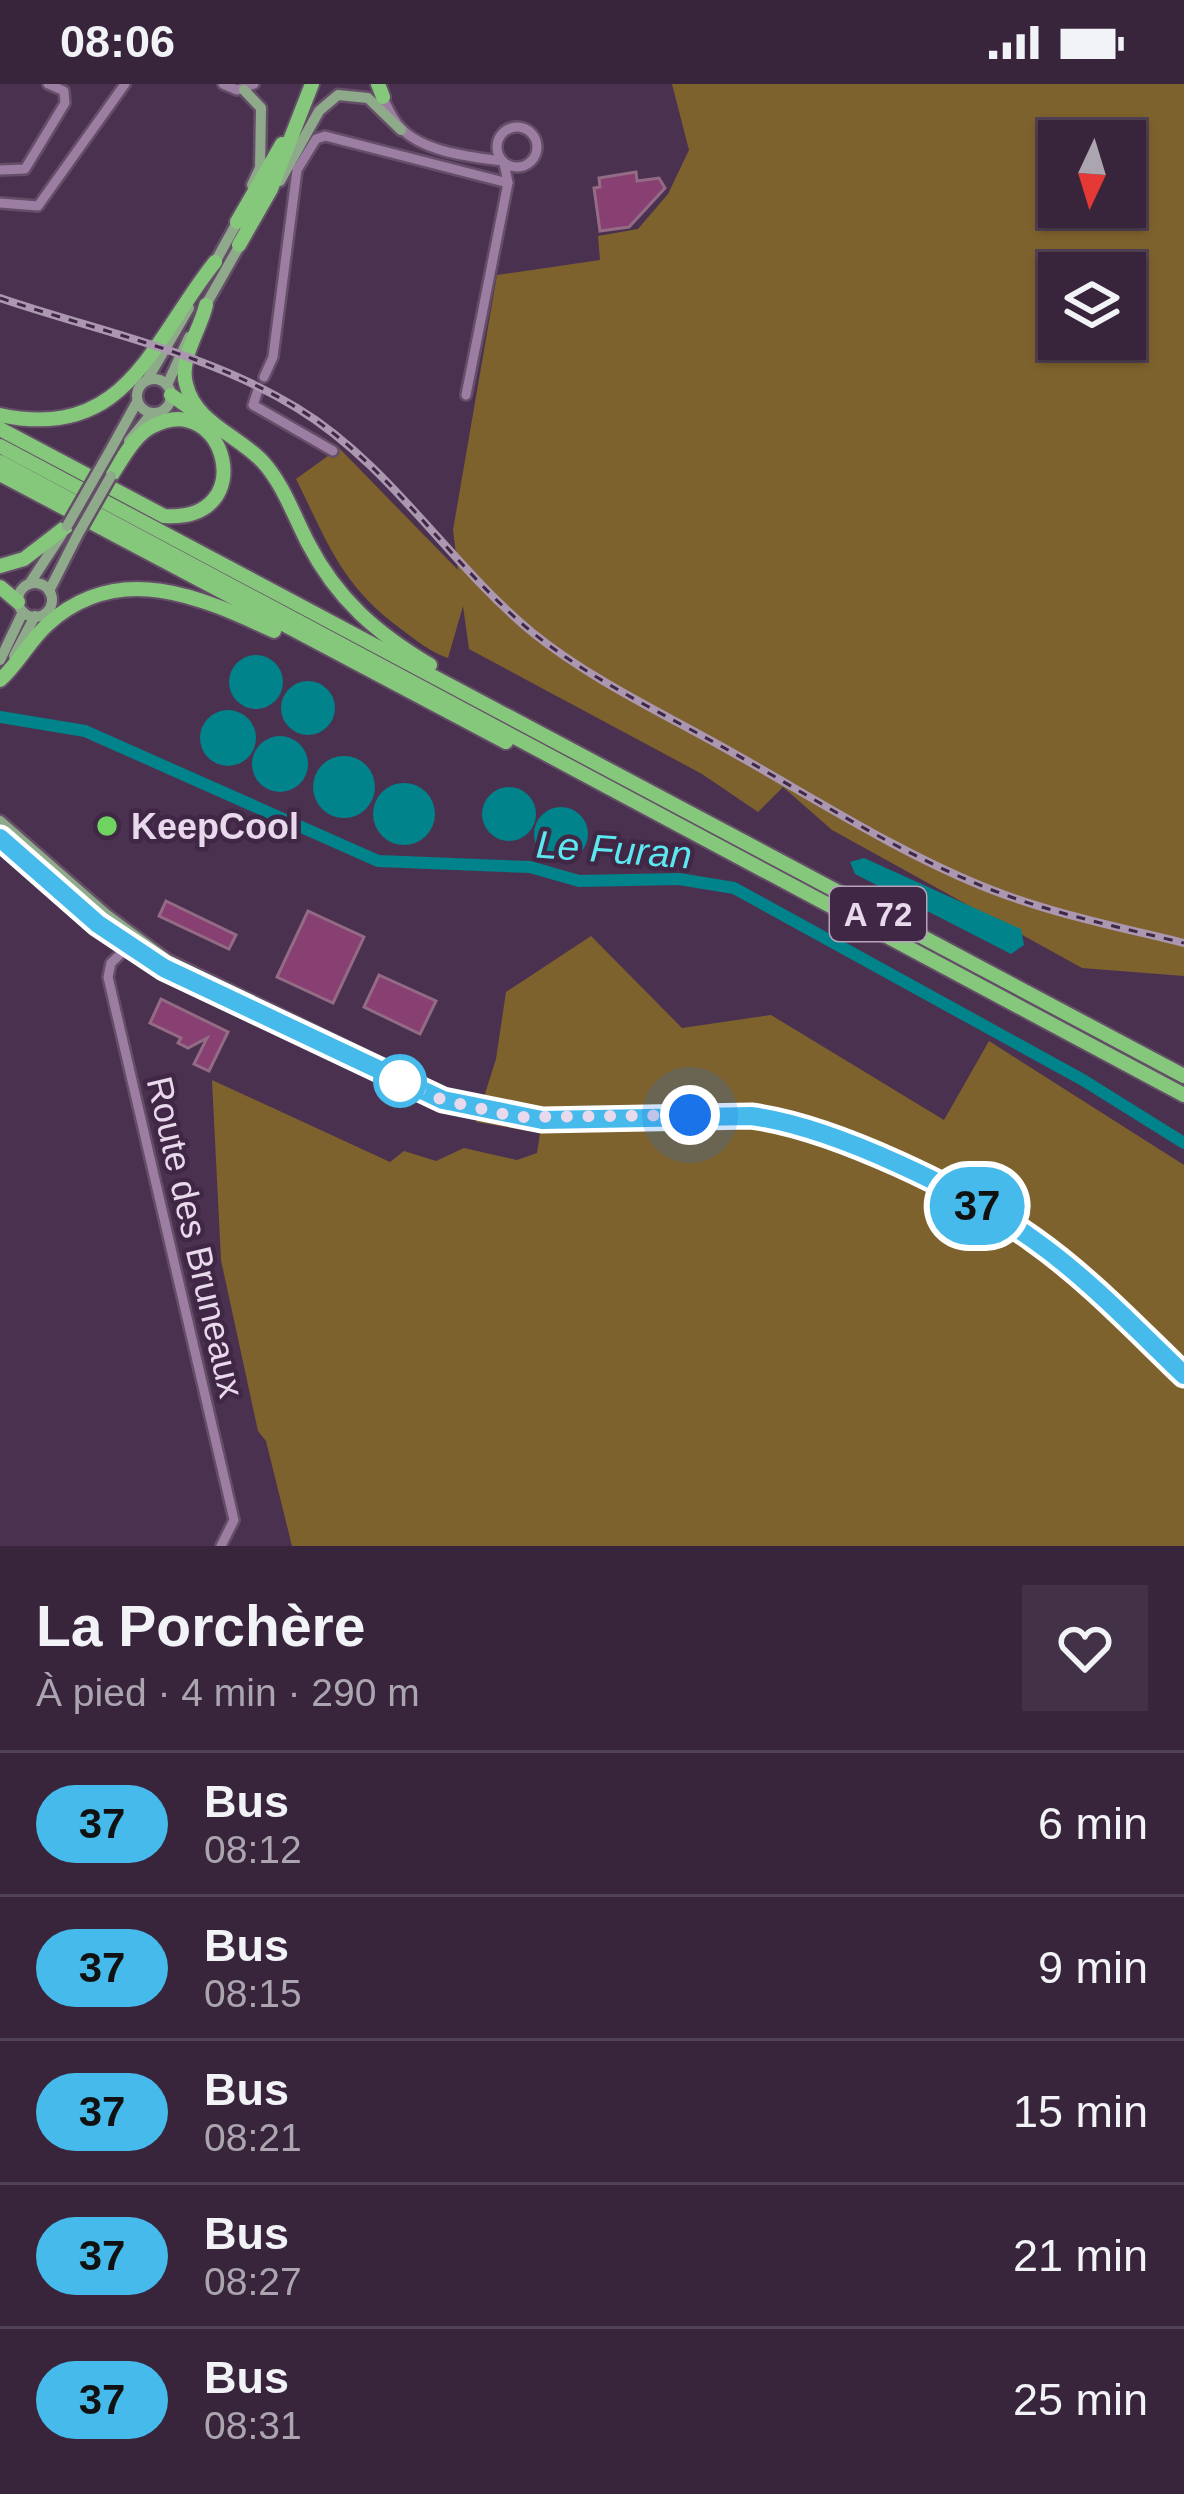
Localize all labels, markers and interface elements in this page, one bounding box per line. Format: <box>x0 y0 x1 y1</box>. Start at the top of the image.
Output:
text: 08:06 <box>60 16 175 67</box>
north arrow <box>1038 120 1146 228</box>
map controls <box>1038 120 1146 360</box>
button: layers <box>1038 252 1146 360</box>
place label: KeepCool <box>131 806 299 847</box>
marker: KeepCool <box>94 813 120 839</box>
water label: Le Furan <box>535 823 693 876</box>
road number: A 72 <box>830 887 926 941</box>
unlabelled marker <box>375 1056 425 1106</box>
street label: Route des Bruneaux <box>139 1073 252 1402</box>
your location <box>660 1085 720 1145</box>
line badge: 37 <box>923 1167 1031 1245</box>
text: 37 <box>954 1182 1000 1229</box>
button: heart <box>1022 1585 1148 1711</box>
text: La Porchère <box>36 1594 365 1658</box>
text: À pied · 4 min · 290 m <box>36 1671 420 1714</box>
text: Bus <box>204 1776 289 1827</box>
text: 6 min <box>1038 1798 1148 1849</box>
text: 37 <box>79 1800 125 1847</box>
text: 08:12 <box>204 1828 302 1871</box>
text: Bus <box>204 1920 289 1971</box>
text: 9 min <box>1038 1942 1148 1993</box>
text: 37 <box>79 1944 125 1991</box>
text: 08:15 <box>204 1972 302 2015</box>
text: Bus <box>204 2064 289 2115</box>
text: 15 min <box>1013 2086 1148 2137</box>
text: 37 <box>79 2088 125 2135</box>
text: 08:21 <box>204 2116 302 2159</box>
text: Bus <box>204 2208 289 2259</box>
text: 21 min <box>1013 2230 1148 2281</box>
text: 37 <box>79 2232 125 2279</box>
text: 08:27 <box>204 2260 302 2303</box>
text: Bus <box>204 2352 289 2403</box>
text: 25 min <box>1013 2374 1148 2425</box>
text: 37 <box>79 2376 125 2423</box>
text: 08:31 <box>204 2404 302 2447</box>

